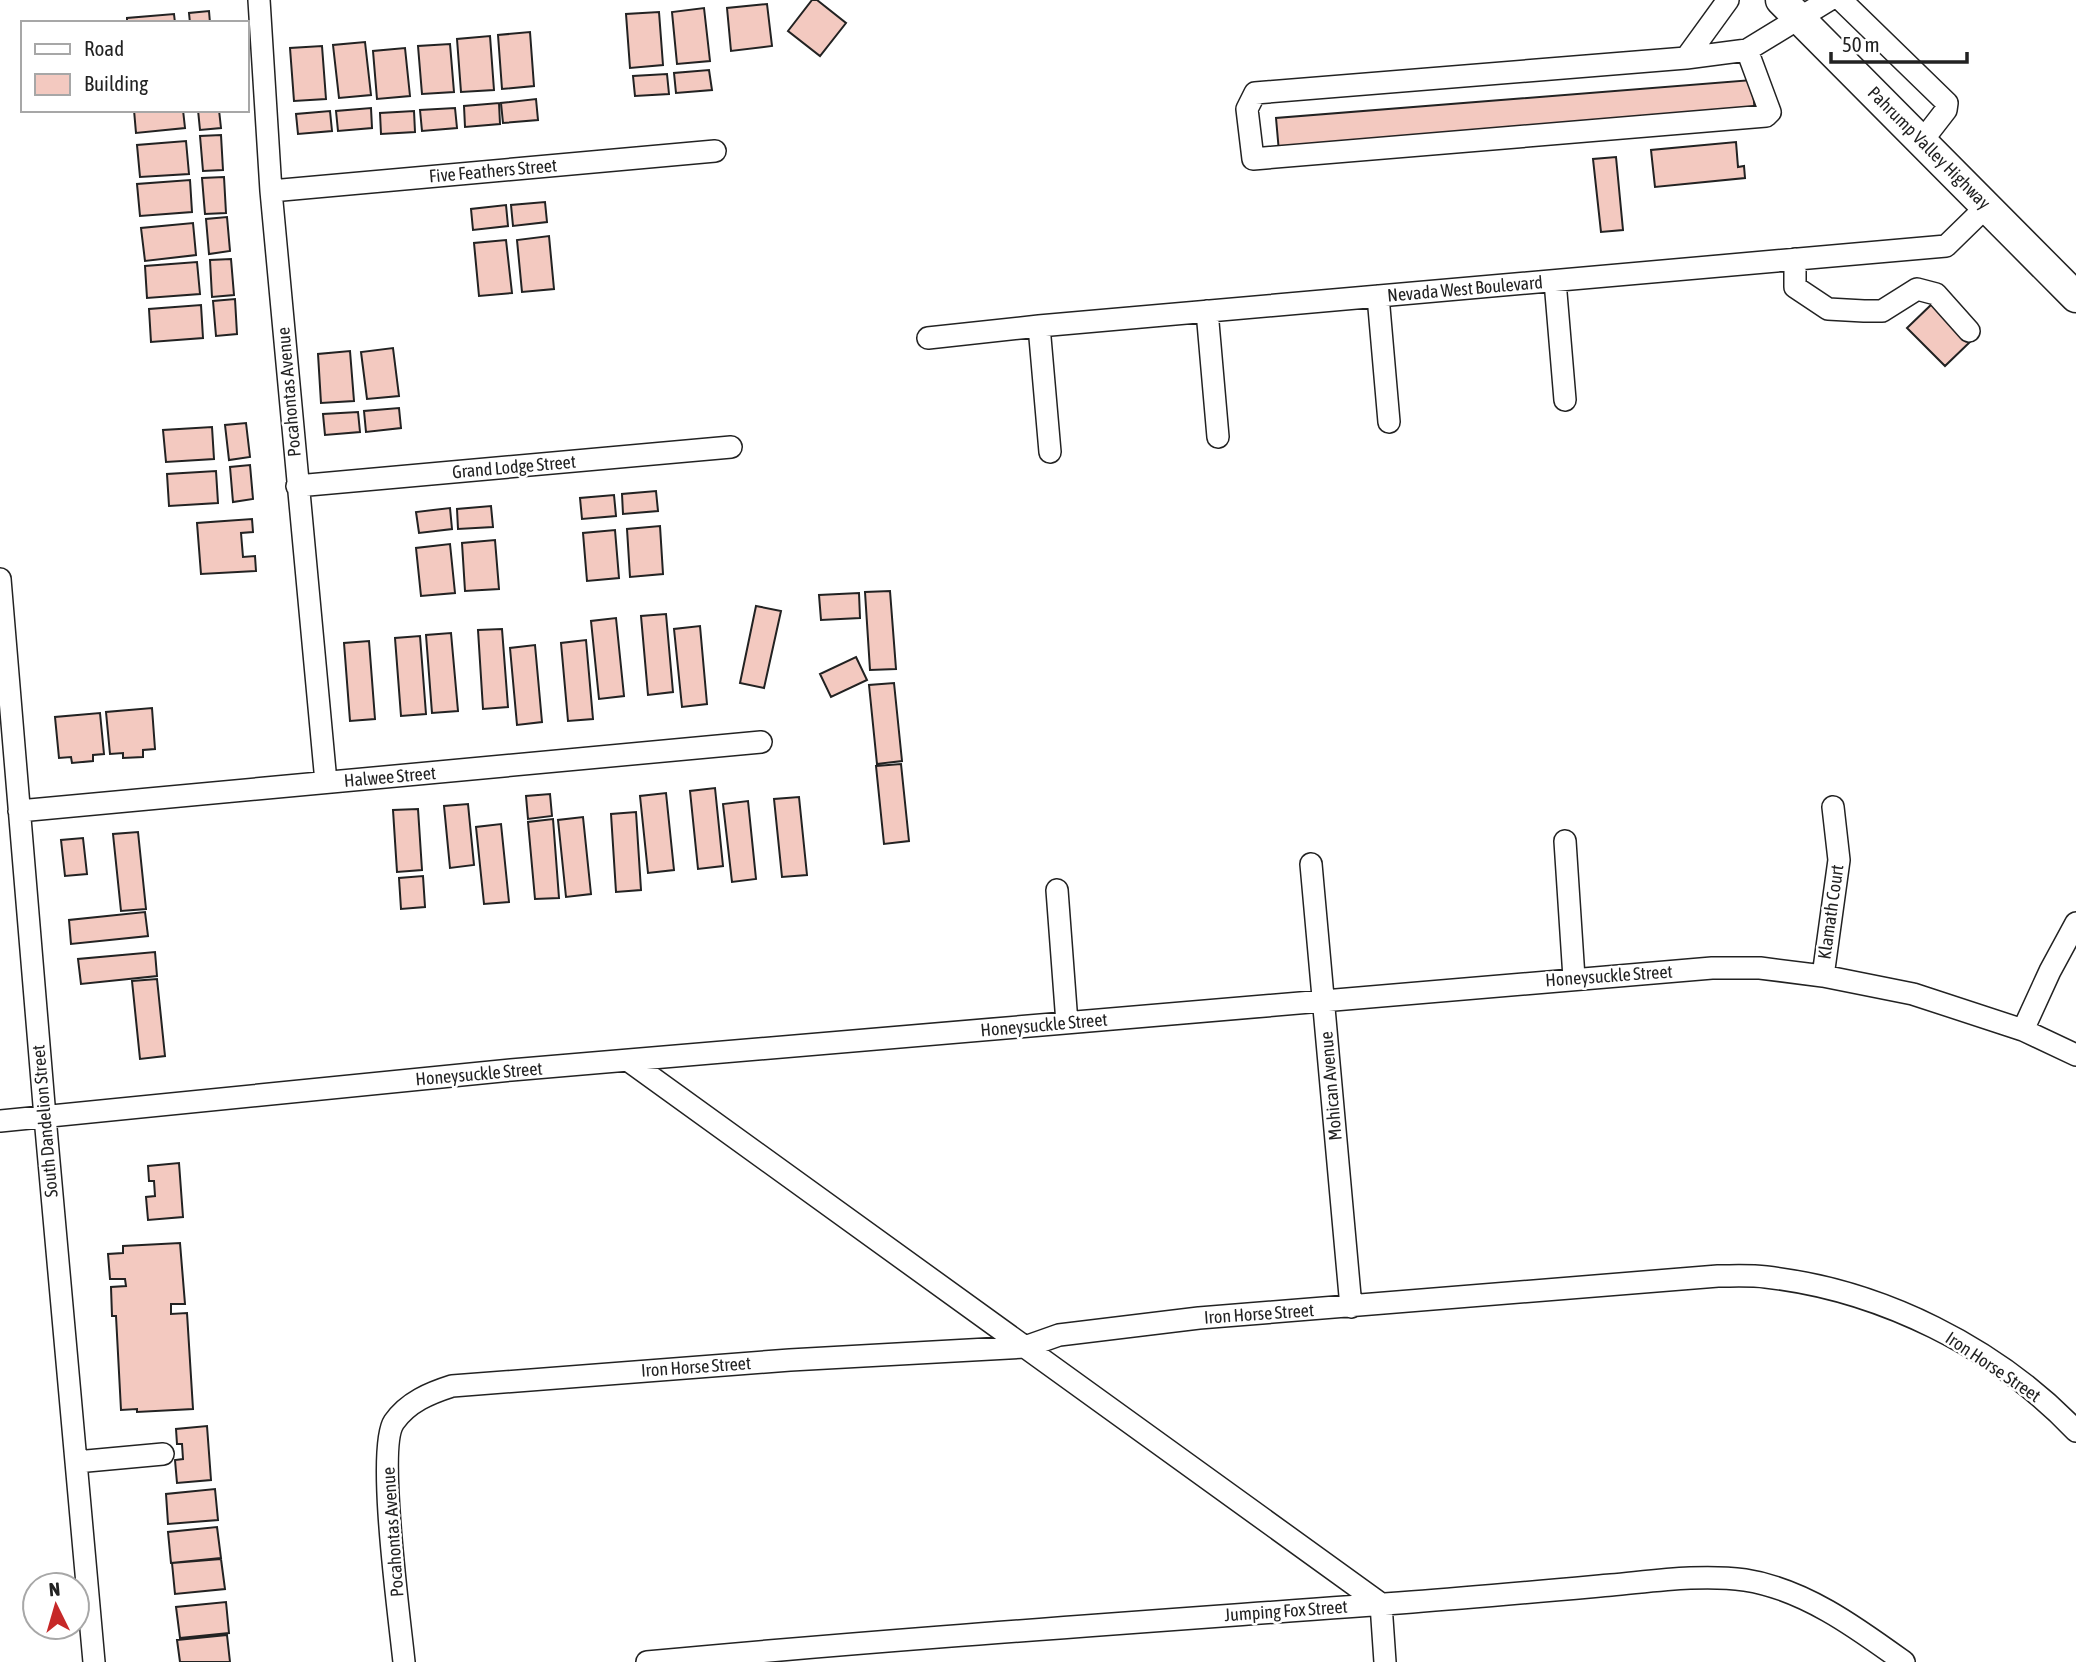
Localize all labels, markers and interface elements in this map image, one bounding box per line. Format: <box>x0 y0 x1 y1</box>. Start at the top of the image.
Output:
legend <box>21 21 248 112</box>
scale bar <box>1831 21 1968 65</box>
text: 50 m <box>1842 32 1880 56</box>
text: Road <box>84 36 124 60</box>
text: Building <box>84 71 148 95</box>
street label: Pahrump Valley Highway <box>1864 82 1995 213</box>
street label: Five Feathers Street <box>428 154 558 187</box>
street label: Nevada West Boulevard <box>1386 271 1544 306</box>
street label: Pocahontas Avenue <box>272 326 305 458</box>
street label: Grand Lodge Street <box>451 451 577 482</box>
street label: Halwee Street <box>343 762 437 791</box>
street label: Klamath Court <box>1813 863 1848 961</box>
street label: Honeysuckle Street <box>1545 961 1673 990</box>
street label: Honeysuckle Street <box>980 1008 1108 1041</box>
street label: Mohican Avenue <box>1315 1031 1346 1141</box>
street label: South Dandelion Street <box>27 1044 62 1198</box>
street label: Honeysuckle Street <box>415 1057 543 1090</box>
street label: Iron Horse Street <box>1203 1299 1315 1328</box>
street label: Iron Horse Street <box>1942 1327 2045 1406</box>
street label: Iron Horse Street <box>640 1352 752 1381</box>
street label: Pocahontas Avenue <box>377 1466 408 1598</box>
north arrow <box>21 1571 91 1641</box>
text: N <box>48 1578 61 1601</box>
street label: Jumping Fox Street <box>1224 1596 1348 1625</box>

